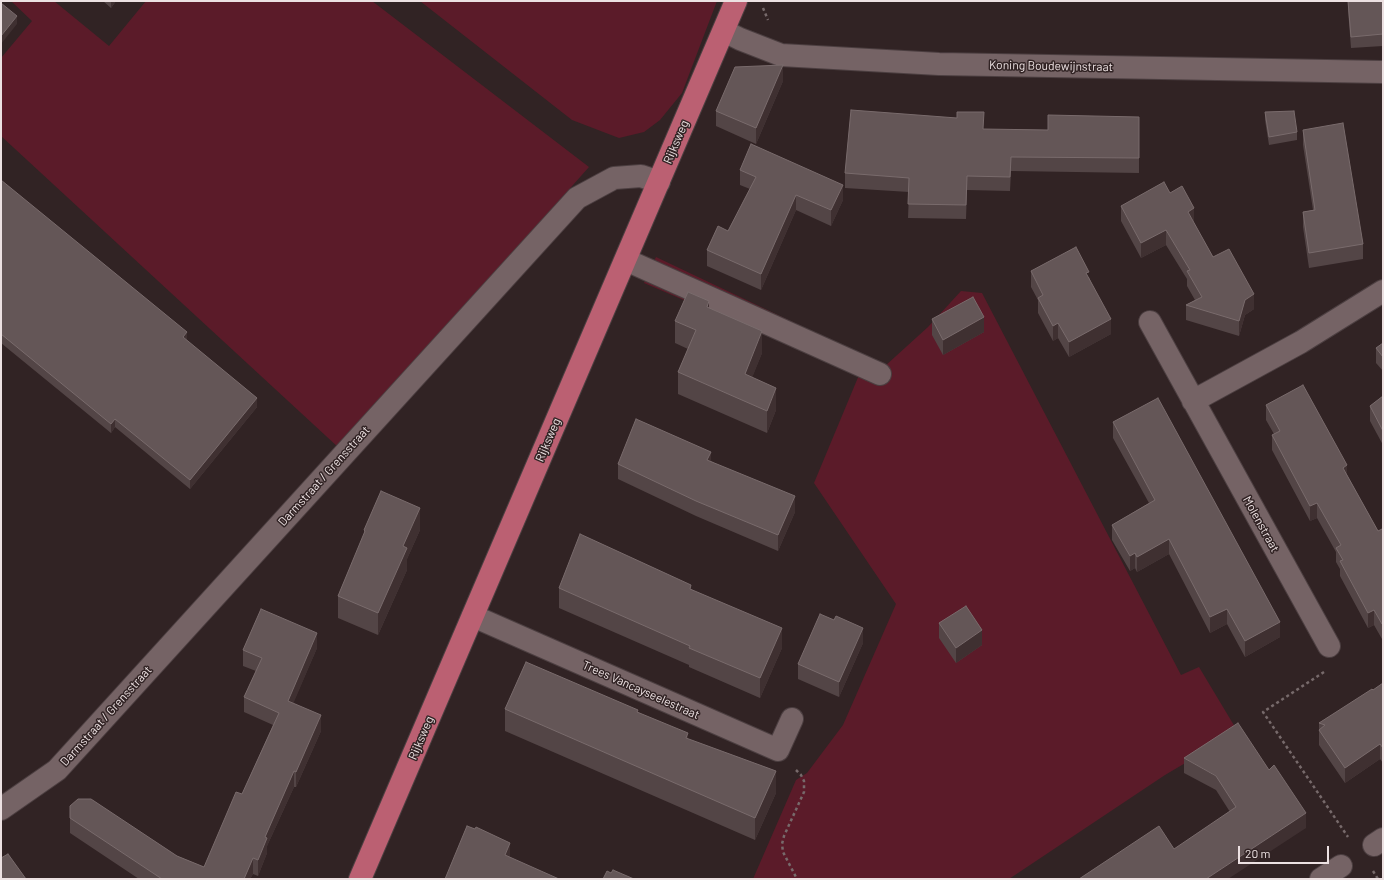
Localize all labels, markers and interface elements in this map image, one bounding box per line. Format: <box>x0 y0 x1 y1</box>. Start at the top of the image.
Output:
street label: Koning Boudewijnstraat <box>989 58 1113 74</box>
street label: Rijksweg <box>660 118 692 166</box>
street label: Rijksweg <box>532 416 564 464</box>
street label: Darmstraat / Grensstraat <box>275 423 373 529</box>
street label: Molenstraat <box>1240 493 1282 555</box>
street label: Trees Vancayseelestraat <box>580 658 702 722</box>
street label: Darmstraat / Grensstraat <box>57 663 155 769</box>
street label: Rijksweg <box>405 714 437 762</box>
scale bar <box>1240 838 1331 864</box>
text: 20 m <box>1245 846 1271 860</box>

